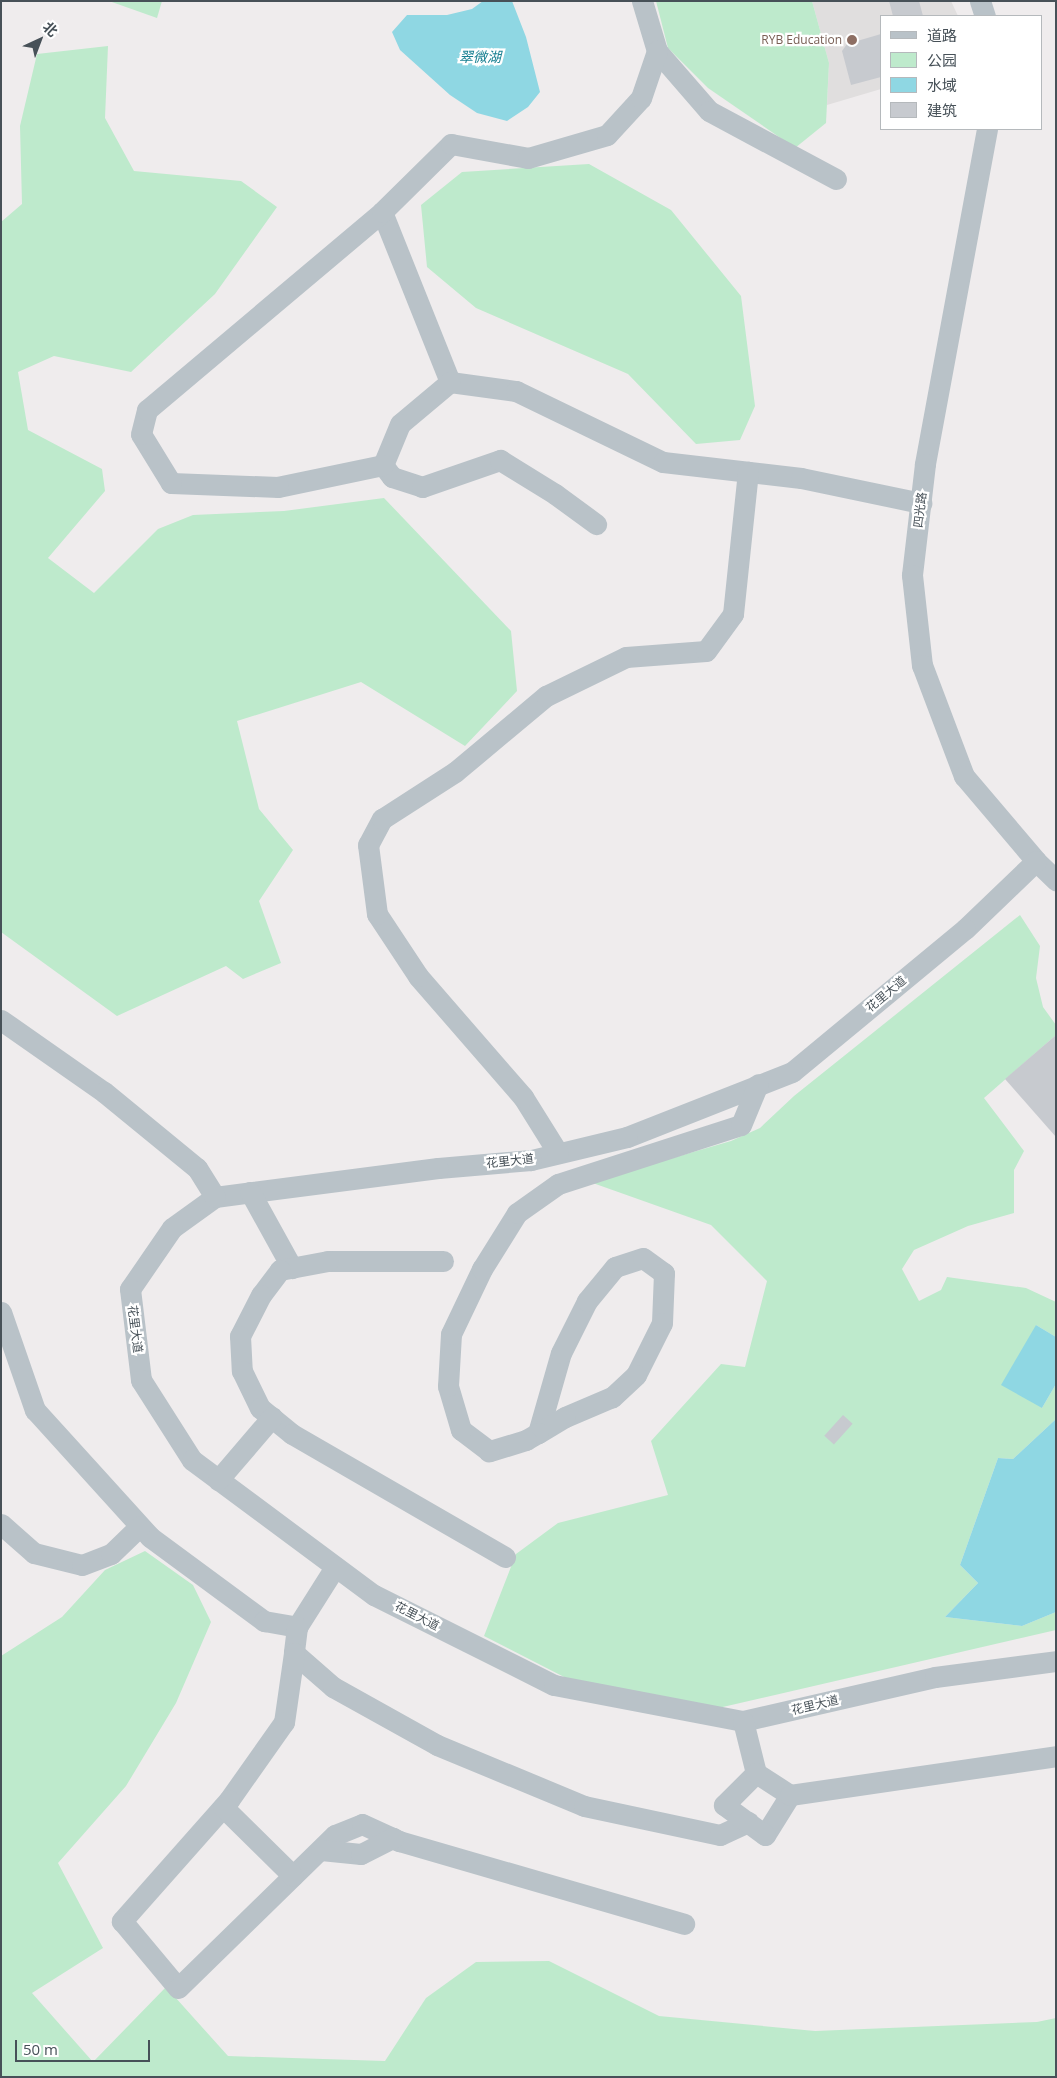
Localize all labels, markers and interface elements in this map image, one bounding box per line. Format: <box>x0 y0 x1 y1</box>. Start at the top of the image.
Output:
north arrow <box>15 15 65 65</box>
legend <box>880 15 1042 130</box>
text: 北 <box>39 17 62 40</box>
text: 道路 <box>927 25 957 45</box>
place label: RYB Education <box>761 33 842 47</box>
marker: RYB Education <box>846 34 858 46</box>
water label: 翠微湖 <box>459 49 501 65</box>
text: 公园 <box>927 50 957 70</box>
text: 水域 <box>927 75 957 95</box>
text: 建筑 <box>927 100 957 120</box>
street label: 四光路 <box>911 491 929 529</box>
street label: 花里大道 <box>863 973 909 1015</box>
street label: 花里大道 <box>485 1151 535 1171</box>
street label: 花里大道 <box>125 1304 145 1354</box>
street label: 花里大道 <box>392 1599 442 1633</box>
street label: 花里大道 <box>790 1693 840 1717</box>
scale bar <box>18 2030 152 2062</box>
text: 50 m <box>23 2039 58 2059</box>

